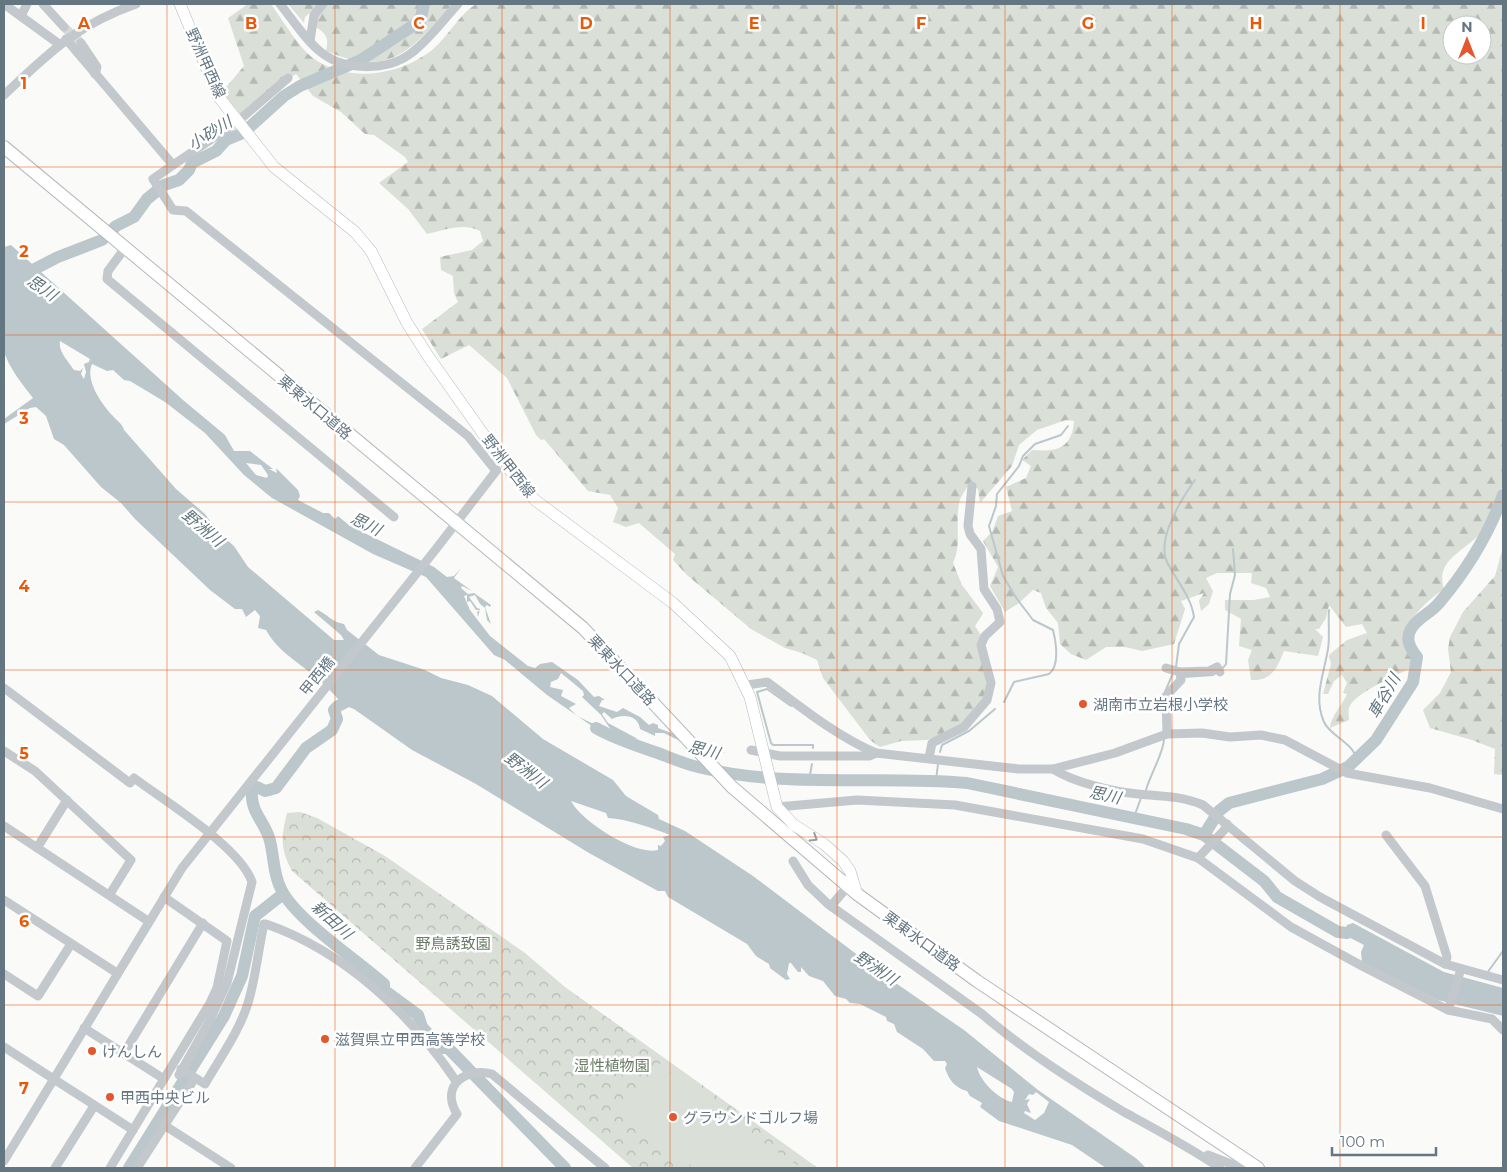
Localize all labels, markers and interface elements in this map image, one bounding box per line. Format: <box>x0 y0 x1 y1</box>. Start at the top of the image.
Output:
text: A <box>77 14 91 33</box>
text: B <box>245 14 257 33</box>
text: C <box>413 14 425 33</box>
text: D <box>579 14 593 33</box>
text: E <box>749 14 759 33</box>
text: F <box>916 14 926 33</box>
text: G <box>1082 14 1094 33</box>
text: H <box>1250 14 1262 33</box>
text: I <box>1420 14 1426 33</box>
north arrow <box>1442 15 1492 65</box>
text: N <box>1461 18 1473 36</box>
street label: 野洲甲西線 <box>182 25 230 101</box>
text: 1 <box>21 74 27 93</box>
water label: 小砂川 <box>185 111 237 154</box>
text: 2 <box>19 242 29 261</box>
water label: 思川 <box>23 271 62 306</box>
street label: 栗東水口道路 <box>274 371 356 443</box>
text: 3 <box>18 409 29 428</box>
street label: 野洲甲西線 <box>478 431 540 501</box>
water label: 野洲川 <box>179 505 229 552</box>
water label: 思川 <box>347 508 386 540</box>
text: 4 <box>18 577 30 596</box>
street label: 栗東水口道路 <box>584 631 660 709</box>
street label: 甲西橋 <box>295 653 339 699</box>
water label: 車谷川 <box>1364 669 1405 722</box>
place label: 湖南市立岩根小学校 <box>1093 695 1228 714</box>
marker: 湖南市立岩根小学校 <box>1077 698 1089 710</box>
water label: 思川 <box>686 737 724 764</box>
text: 5 <box>19 744 29 763</box>
water label: 野洲川 <box>501 748 552 793</box>
water label: 思川 <box>1087 782 1125 808</box>
one-way arrow <box>809 831 818 841</box>
water label: 新田川 <box>308 897 358 944</box>
street label: 栗東水口道路 <box>880 907 964 975</box>
text: 6 <box>19 912 29 931</box>
park label: 野鳥誘致園 <box>415 934 491 953</box>
water label: 野洲川 <box>851 947 903 990</box>
place label: 滋賀県立甲西高等学校 <box>335 1030 485 1049</box>
marker: 滋賀県立甲西高等学校 <box>319 1033 331 1045</box>
place label: けんしん <box>102 1042 162 1061</box>
marker: けんしん <box>86 1045 98 1057</box>
park label: 湿性植物園 <box>574 1056 650 1075</box>
text: 7 <box>19 1079 29 1098</box>
place label: 甲西中央ビル <box>120 1088 210 1107</box>
marker: 甲西中央ビル <box>104 1091 116 1103</box>
place label: グラウンドゴルフ場 <box>683 1108 818 1127</box>
marker: グラウンドゴルフ場 <box>667 1111 679 1123</box>
scale bar <box>1332 1124 1436 1156</box>
text: 100 m <box>1340 1132 1385 1151</box>

